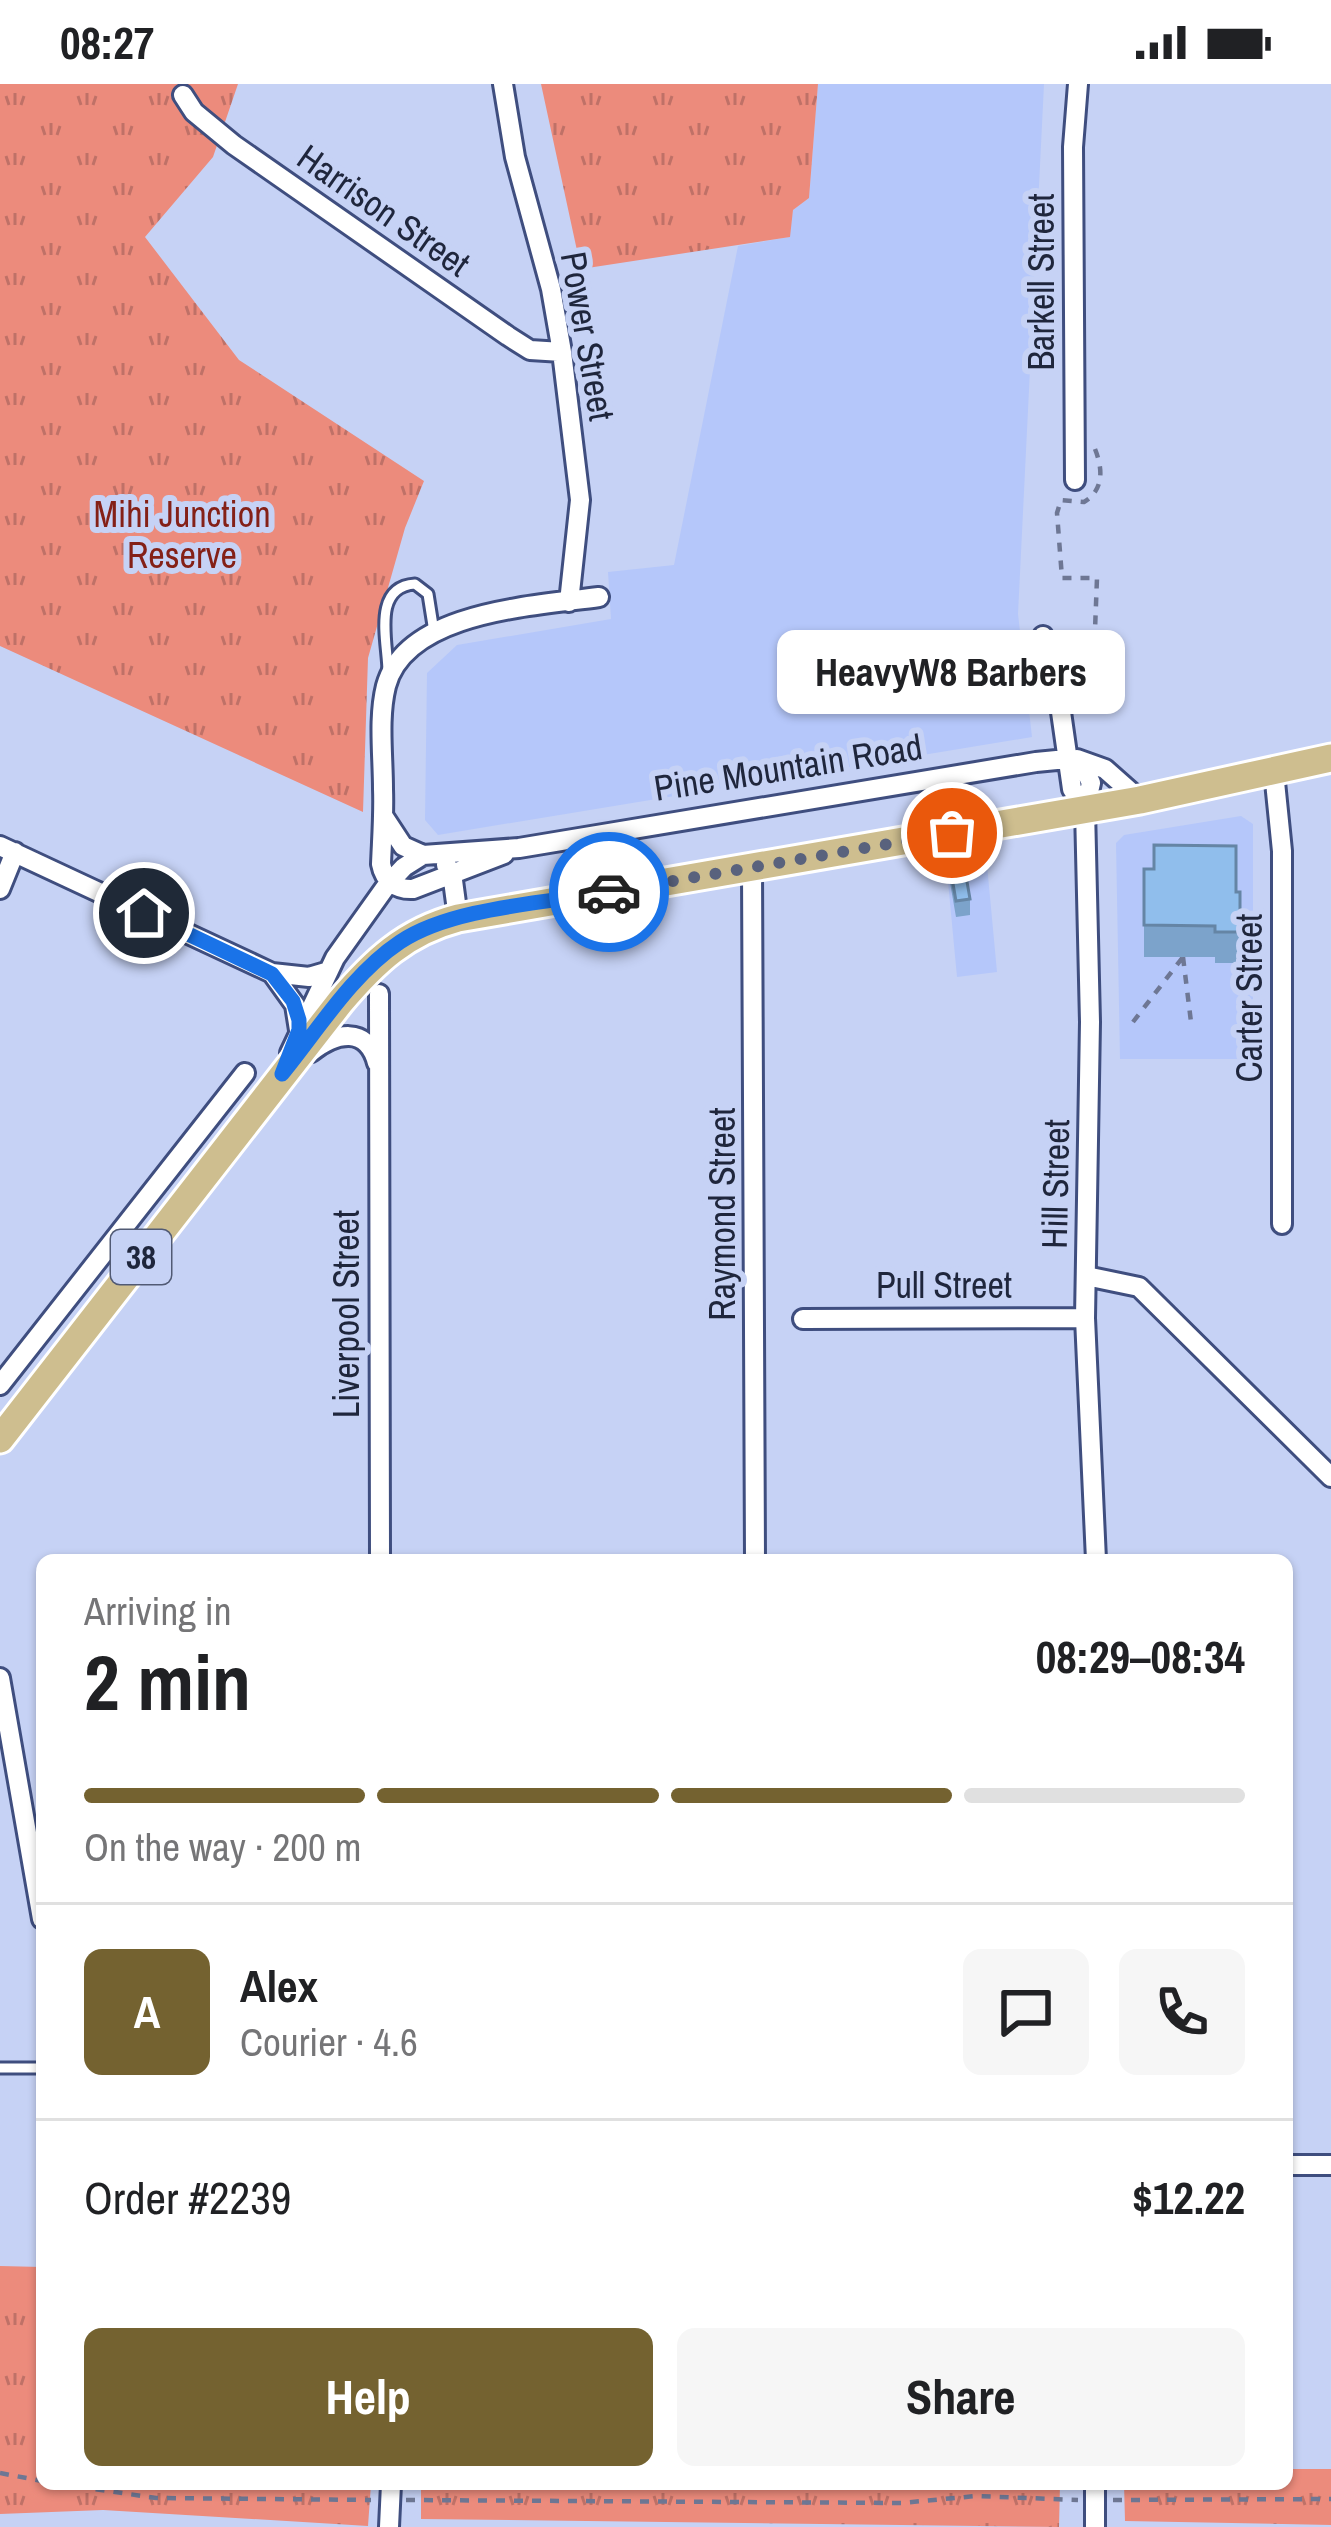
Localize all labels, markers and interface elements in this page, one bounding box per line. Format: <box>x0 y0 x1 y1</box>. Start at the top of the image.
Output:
text: 08:27 <box>60 12 154 73</box>
street label: Harrison Street <box>288 133 480 287</box>
street label: Barkell Street <box>1017 193 1065 371</box>
street label: Power Street <box>550 248 626 424</box>
park label: Mihi Junction Reserve <box>93 490 271 579</box>
callout: HeavyW8 Barbers <box>778 629 1126 713</box>
text: HeavyW8 Barbers <box>815 646 1087 698</box>
street label: Pine Mountain Road <box>651 722 925 812</box>
pin <box>901 782 1003 884</box>
icon: bag <box>919 800 985 866</box>
courier <box>549 832 669 952</box>
icon: car <box>576 859 642 925</box>
pin <box>93 862 195 964</box>
icon: home <box>111 880 177 946</box>
street label: Carter Street <box>1225 914 1273 1082</box>
street label: Raymond Street <box>698 1107 746 1321</box>
street label: Hill Street <box>1030 1119 1080 1249</box>
street label: Liverpool Street <box>322 1210 370 1418</box>
road number: 38 <box>111 1230 171 1284</box>
street label: Pull Street <box>876 1261 1012 1309</box>
text: Arriving in <box>84 1585 232 1637</box>
text: 08:29–08:34 <box>1036 1626 1245 1687</box>
text: 2 min <box>84 1629 251 1734</box>
text: On the way · 200 m <box>84 1821 361 1873</box>
button: chat <box>963 1949 1089 2075</box>
button: phone <box>1119 1949 1245 2075</box>
text: Alex <box>240 1955 318 2016</box>
text: A <box>134 1981 160 2042</box>
text: Courier · 4.6 <box>240 2016 418 2068</box>
text: Order #2239 <box>84 2167 291 2228</box>
text: $12.22 <box>1132 2167 1245 2228</box>
button: Help <box>84 2328 653 2466</box>
button: Share <box>677 2328 1245 2466</box>

